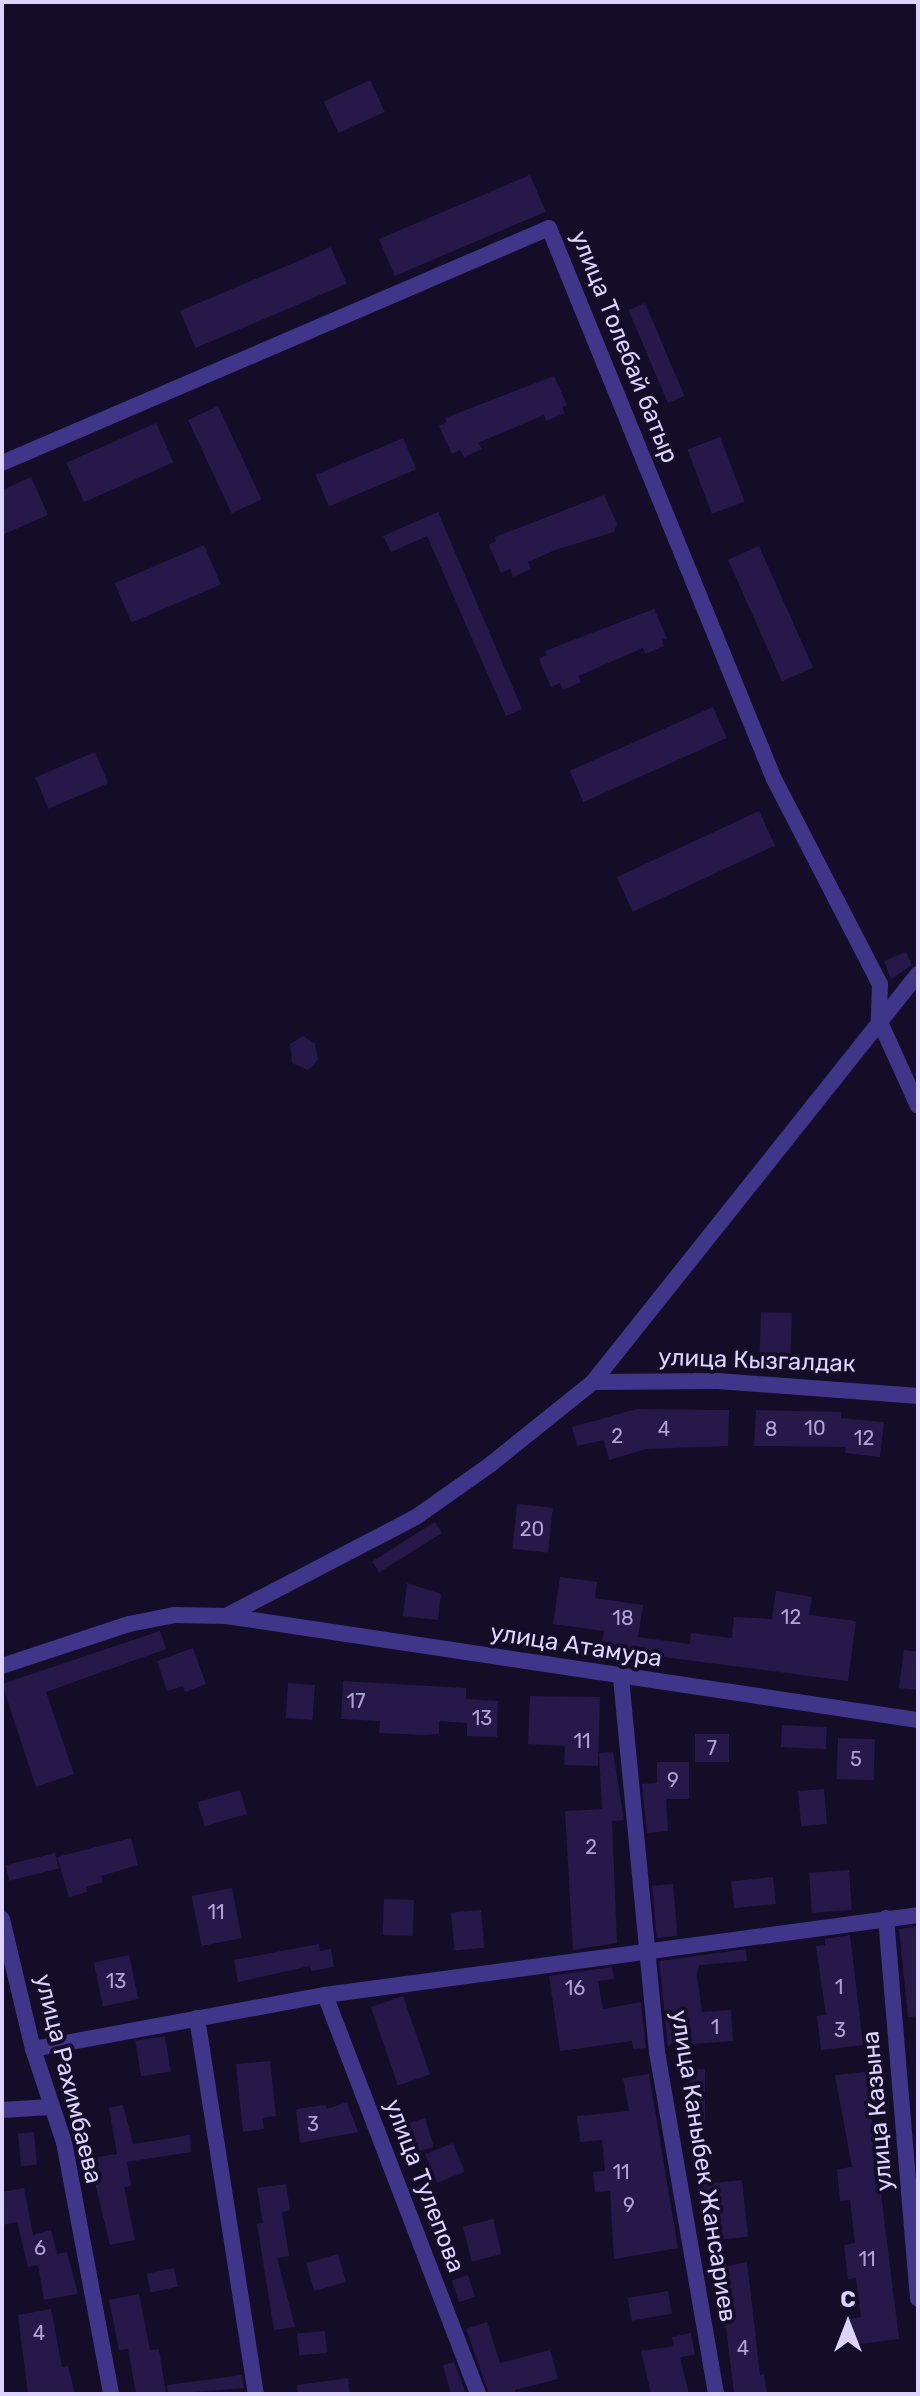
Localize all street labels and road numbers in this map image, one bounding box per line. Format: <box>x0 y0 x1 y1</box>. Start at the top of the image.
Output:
street label: улица Толебай батыр <box>564 227 684 467</box>
street label: улица Кызгалдак <box>658 1343 856 1379</box>
street label: улица Атамура <box>488 1618 664 1674</box>
street label: улица Рахимбаева <box>28 1971 108 2187</box>
street label: улица Каныбек Жансариев <box>664 2008 742 2324</box>
street label: улица Казына <box>857 2030 899 2192</box>
street label: улица Тулепова <box>378 2095 470 2277</box>

